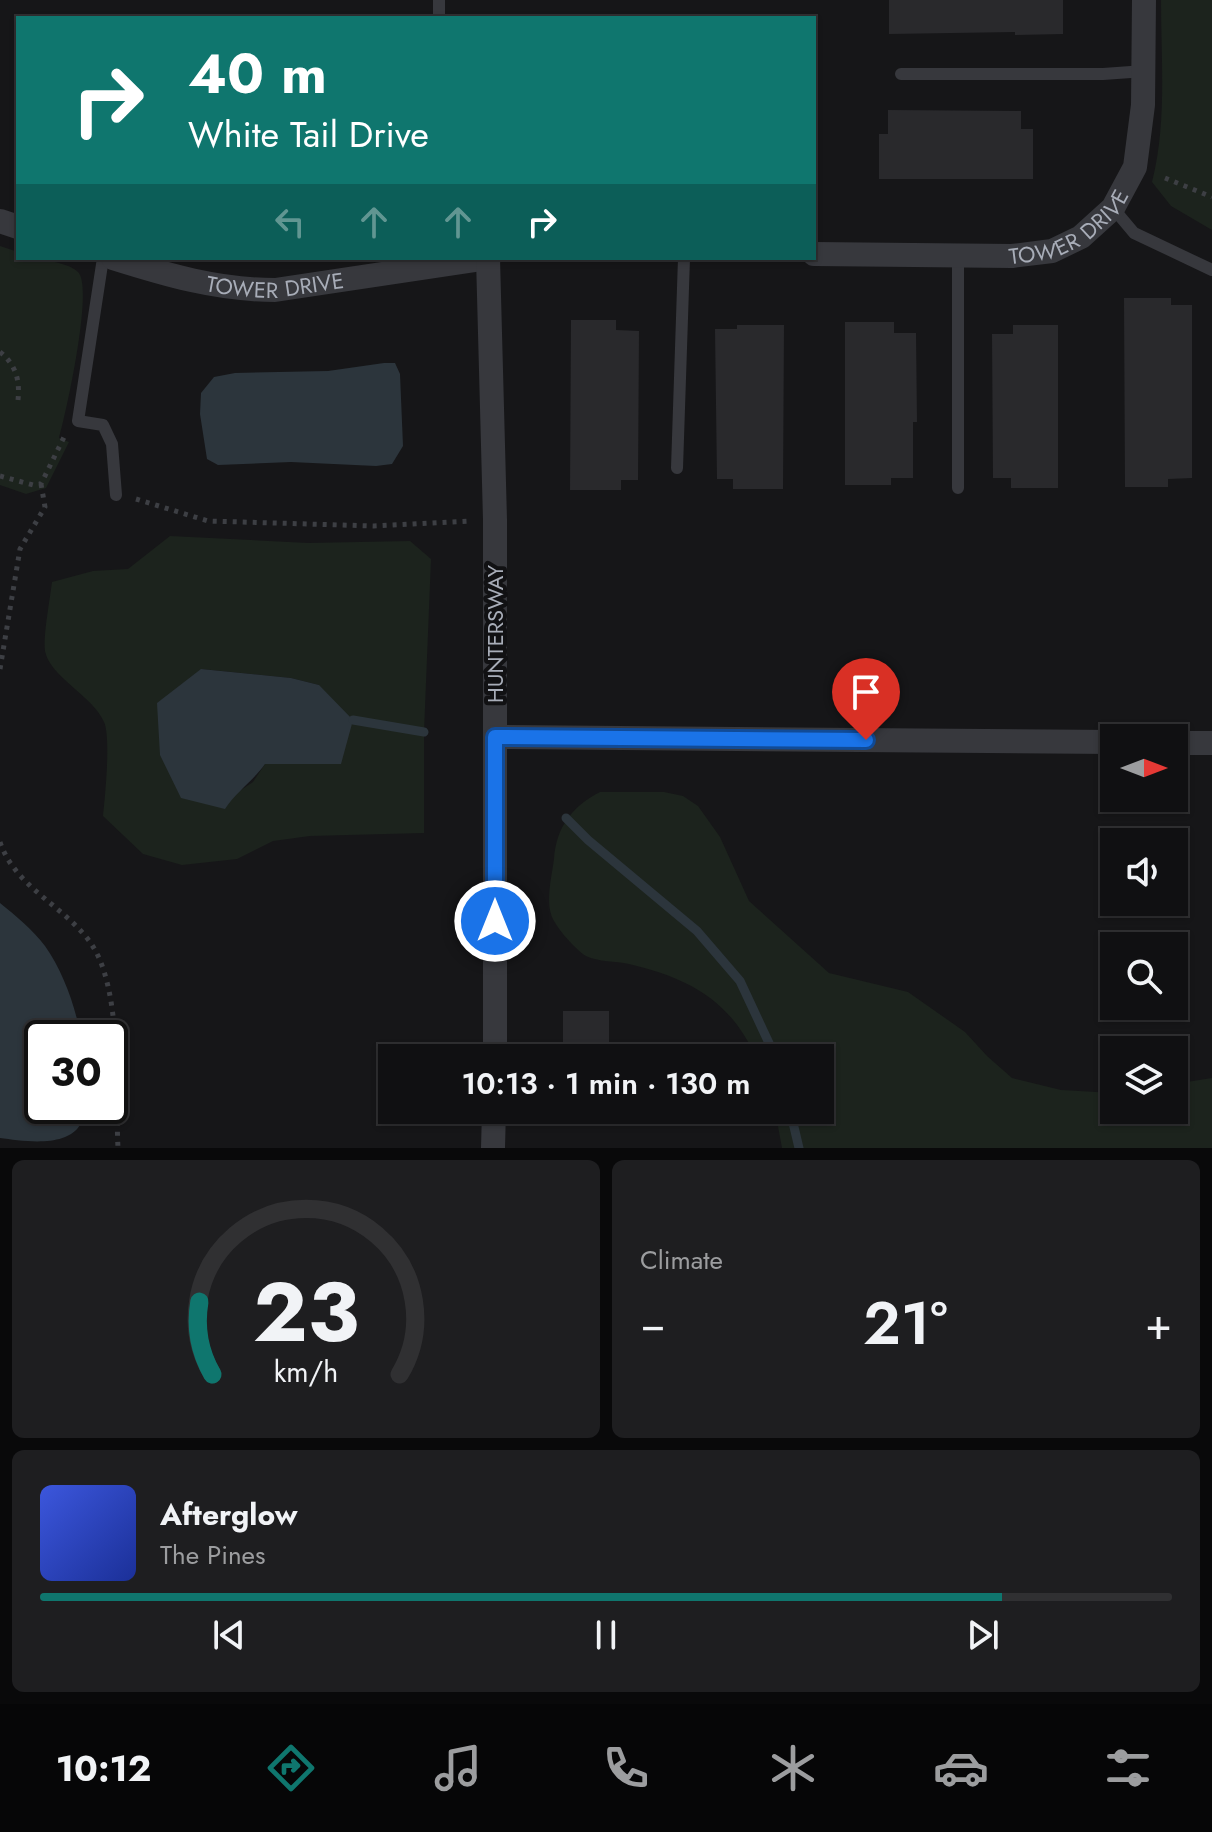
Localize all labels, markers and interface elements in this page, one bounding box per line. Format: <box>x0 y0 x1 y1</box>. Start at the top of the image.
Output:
text: 40 m <box>188 33 327 114</box>
icon: right <box>56 48 160 152</box>
text: White Tail Drive <box>188 108 429 160</box>
street label: TOWER DRIVE <box>1007 183 1136 272</box>
icon: left <box>268 200 312 244</box>
icon: ahead <box>352 200 396 244</box>
icon: ahead <box>436 200 480 244</box>
icon: right <box>520 200 564 244</box>
street label: TOWER DRIVE <box>204 264 346 306</box>
street label: HUNTERSWAY <box>479 564 511 703</box>
pin <box>832 658 900 740</box>
icon: arrive <box>844 670 888 714</box>
north arrow <box>1100 724 1188 812</box>
map controls <box>1100 724 1188 1124</box>
button: sound <box>1100 828 1188 916</box>
position arrow <box>453 879 537 963</box>
button: search <box>1100 932 1188 1020</box>
speed limit sign: 30 <box>24 1020 128 1124</box>
button: layers <box>1100 1036 1188 1124</box>
text: 10:13 · 1 min · 130 m <box>461 1062 751 1105</box>
text: Climate <box>640 1241 723 1279</box>
text: 23 <box>253 1252 359 1372</box>
text: 21° <box>863 1280 948 1367</box>
text: − <box>640 1292 666 1356</box>
text: + <box>1145 1292 1172 1356</box>
text: km/h <box>274 1351 338 1393</box>
text: Afterglow <box>160 1493 297 1536</box>
text: The Pines <box>160 1536 265 1574</box>
icon: previous <box>207 1613 251 1657</box>
icon: pause <box>584 1613 628 1657</box>
icon: next <box>961 1613 1005 1657</box>
icon: directions <box>263 1740 319 1796</box>
icon: music <box>430 1740 486 1796</box>
icon: phone <box>598 1740 654 1796</box>
icon: climate <box>765 1740 821 1796</box>
icon: car <box>933 1740 989 1796</box>
icon: filters <box>1100 1740 1156 1796</box>
text: 10:12 <box>56 1742 151 1794</box>

